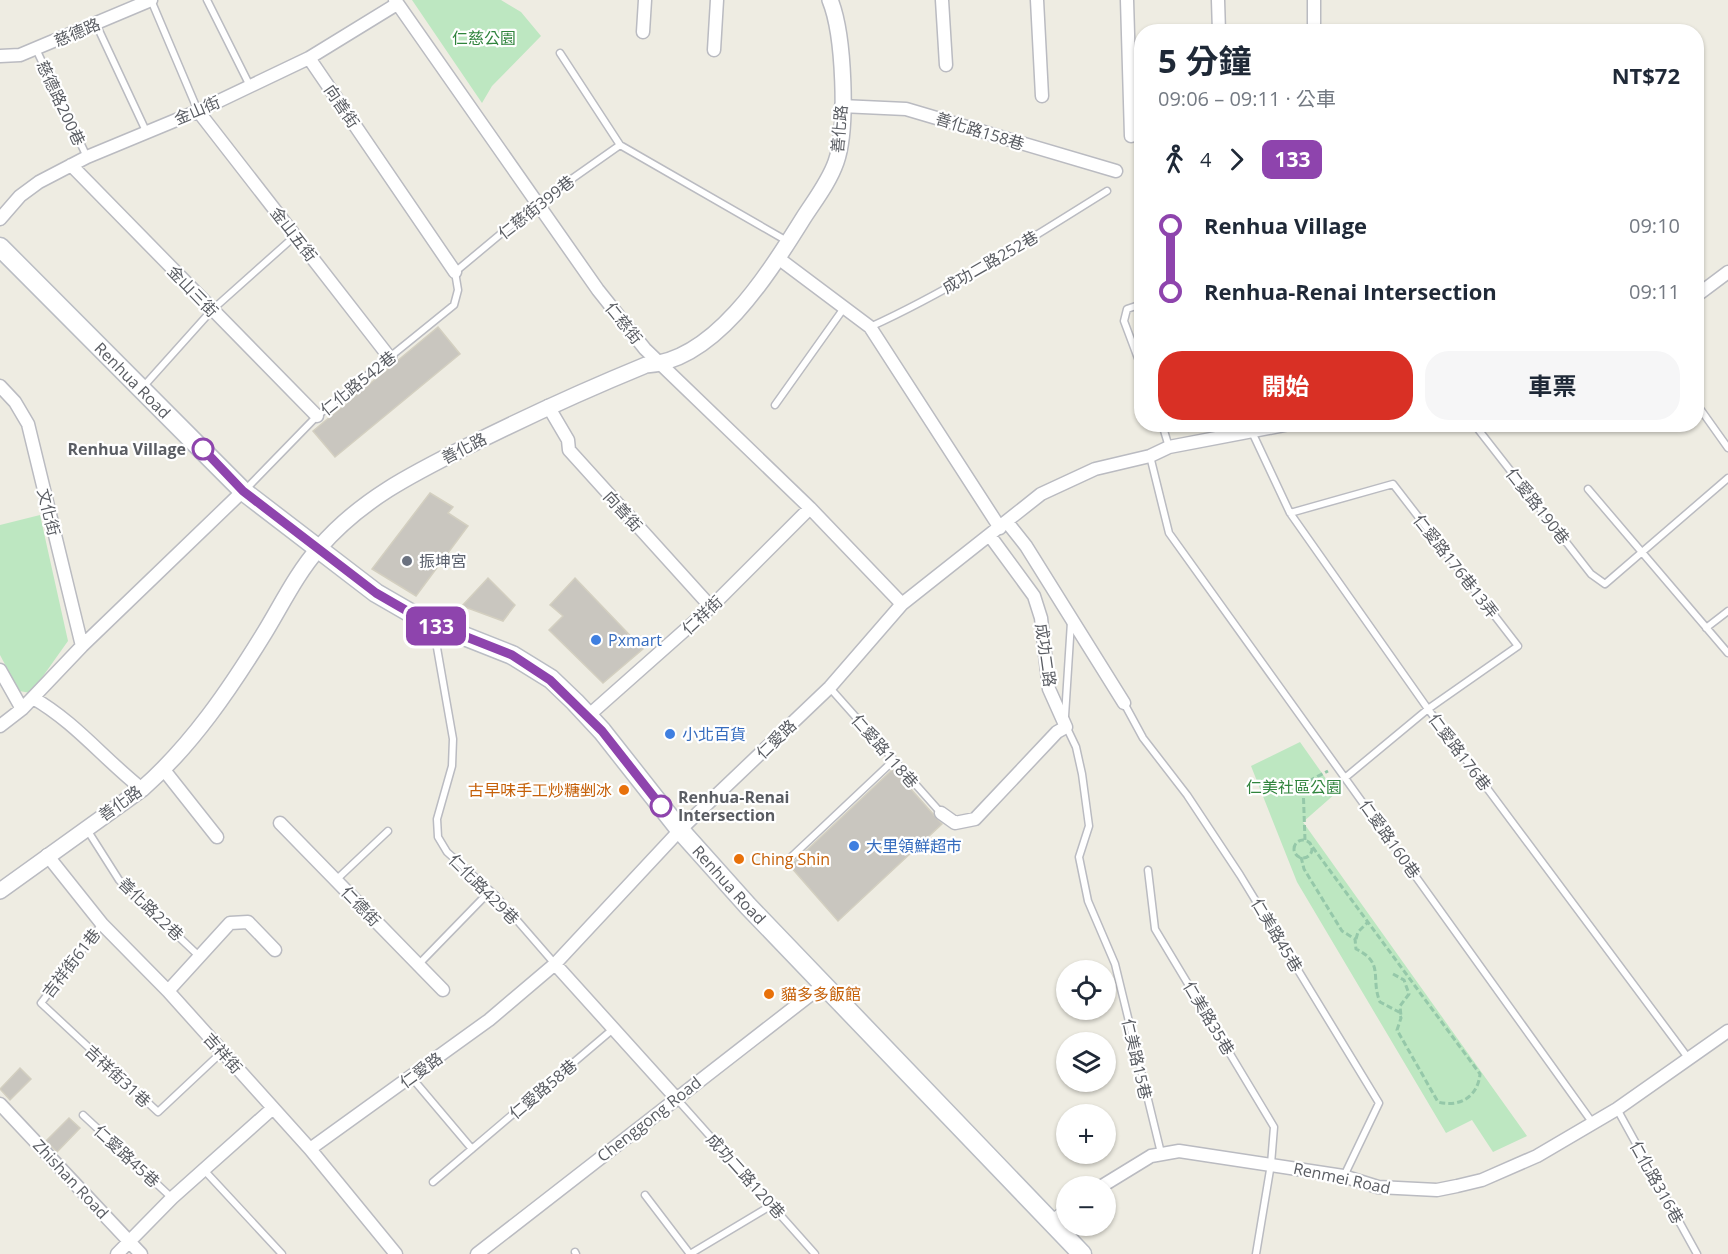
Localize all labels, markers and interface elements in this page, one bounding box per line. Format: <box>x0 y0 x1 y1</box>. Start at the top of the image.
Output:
street label: 慈德路 <box>51 12 103 52</box>
park label: 仁慈公園 <box>452 27 516 49</box>
text: 5 分鐘 <box>1158 38 1251 83</box>
street label: 慈德路200巷 <box>32 57 90 149</box>
text: NT$72 <box>1612 60 1680 90</box>
street label: 向善街 <box>319 80 365 132</box>
text: 09:06 – 09:11 · 公車 <box>1158 85 1336 112</box>
street label: 金山街 <box>171 90 223 130</box>
street label: 善化路 <box>826 104 852 154</box>
street label: 善化路158巷 <box>933 107 1027 155</box>
icon: walk <box>1158 143 1191 176</box>
icon: forward <box>1220 143 1253 176</box>
text: 133 <box>1274 145 1310 173</box>
text: 4 <box>1200 146 1211 173</box>
street label: 仁慈街399巷 <box>493 170 579 244</box>
street label: 金山五街 <box>266 202 322 266</box>
text: Renhua Village <box>1204 210 1367 240</box>
text: 09:10 <box>1629 212 1680 239</box>
street label: 成功二路252巷 <box>938 226 1042 298</box>
street label: 金山三街 <box>163 260 223 322</box>
text: Renhua-Renai Intersection <box>1204 276 1497 306</box>
text: 09:11 <box>1629 278 1680 305</box>
street label: 仁慈街 <box>600 297 648 349</box>
street label: Renhua Road <box>90 337 176 423</box>
street label: 仁化路542巷 <box>316 346 400 420</box>
button: 開始 <box>1158 351 1413 420</box>
button: 車票 <box>1425 351 1680 420</box>
street label: 善化路 <box>438 427 490 469</box>
place label: Renhua Village <box>67 438 186 460</box>
marker: Renhua Village <box>192 438 214 460</box>
street label: 仁愛路190巷 <box>1501 463 1575 549</box>
street label: 文化街 <box>33 486 65 538</box>
street label: 向善街 <box>599 486 647 536</box>
street label: 仁愛路176巷13弄 <box>1409 510 1503 622</box>
place label: 振坤宮 <box>419 550 467 572</box>
marker: 振坤宮 <box>400 554 414 568</box>
street label: 仁祥街 <box>677 591 727 639</box>
line badge: 133 <box>402 606 470 646</box>
text: 133 <box>418 612 454 640</box>
street label: 成功二路 <box>1031 622 1061 688</box>
place label: Pxmart <box>608 629 662 651</box>
marker: Pxmart <box>589 633 603 647</box>
street label: 仁愛路118巷 <box>847 709 923 793</box>
street label: 仁愛路176巷 <box>1424 709 1496 795</box>
street label: 仁愛路 <box>751 714 801 764</box>
place label: 小北百貨 <box>682 723 746 745</box>
marker: 小北百貨 <box>663 727 677 741</box>
park label: 仁美社區公園 <box>1246 776 1342 798</box>
place label: 古早味手工炒糖剉冰 <box>468 779 612 801</box>
street label: 善化路 <box>94 780 146 826</box>
marker: 古早味手工炒糖剉冰 <box>617 783 631 797</box>
place label: Renhua-Renai Intersection <box>678 786 789 826</box>
marker: Renhua-Renai Intersection <box>650 795 672 817</box>
street label: 仁愛路160巷 <box>1355 795 1425 883</box>
place label: 大里領鮮超市 <box>866 835 962 857</box>
marker: 大里領鮮超市 <box>847 839 861 853</box>
street label: Renhua Road <box>688 840 771 929</box>
place label: Ching Shin <box>751 848 830 870</box>
street label: 仁化路429巷 <box>444 849 524 929</box>
marker: Ching Shin <box>732 852 746 866</box>
street label: 善化路22巷 <box>114 872 188 946</box>
street label: 仁德街 <box>336 881 386 931</box>
street label: 仁美路45巷 <box>1246 894 1308 976</box>
street label: 吉祥街61巷 <box>37 924 105 1002</box>
map controls <box>1056 960 1116 1236</box>
button: locate <box>1056 960 1116 1020</box>
street label: 仁美路35巷 <box>1178 977 1240 1059</box>
place label: 貓多多飯館 <box>781 983 861 1005</box>
marker: 貓多多飯館 <box>762 987 776 1001</box>
street label: 仁美路15巷 <box>1117 1016 1157 1102</box>
street label: 吉祥街 <box>199 1028 247 1078</box>
button: layers <box>1056 1032 1116 1092</box>
street label: 吉祥街31巷 <box>80 1040 156 1112</box>
street label: 仁愛路 <box>395 1047 447 1093</box>
street label: 仁愛路58巷 <box>504 1054 582 1124</box>
street label: Chenggong Road <box>592 1071 706 1167</box>
button: + <box>1056 1104 1116 1164</box>
street label: 仁愛路45巷 <box>89 1120 165 1192</box>
street label: 成功二路120巷 <box>702 1129 790 1223</box>
street label: Zhishan Road <box>28 1134 114 1224</box>
street label: 仁化路316巷 <box>1625 1137 1689 1227</box>
street label: Renmei Road <box>1291 1157 1393 1199</box>
button: − <box>1056 1176 1116 1236</box>

